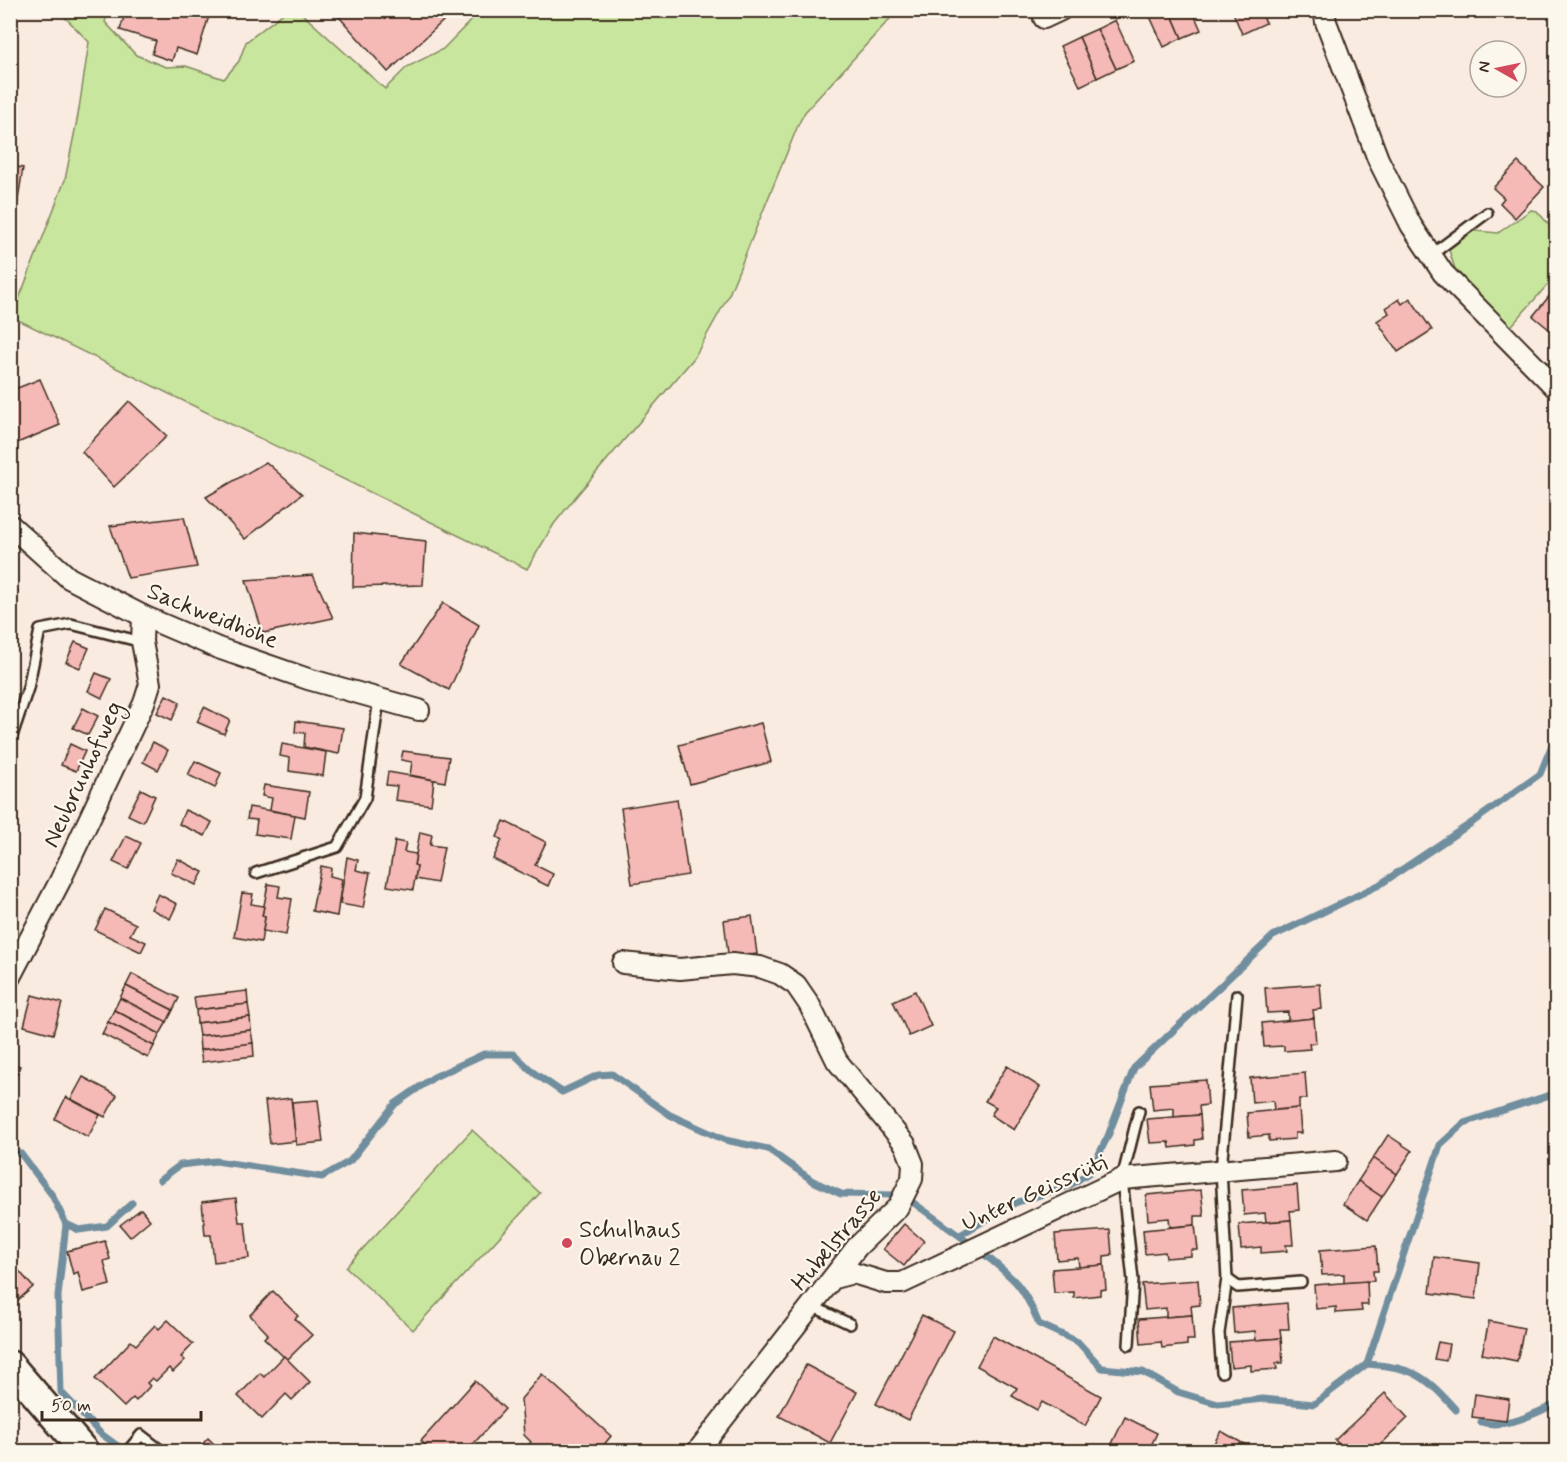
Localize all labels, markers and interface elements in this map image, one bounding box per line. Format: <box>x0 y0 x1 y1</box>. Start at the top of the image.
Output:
north arrow <box>1468 39 1528 99</box>
text: N <box>1473 60 1496 74</box>
street label: Sackweidhöhe <box>142 576 283 657</box>
street label: Neubrunhofweg <box>36 697 133 854</box>
street label: Unter Geissrüti <box>957 1147 1112 1239</box>
street label: Hubelstrasse <box>785 1182 889 1298</box>
place label: Schulhaus Obernau 2 <box>579 1215 681 1274</box>
marker: Schulhaus Obernau 2 <box>560 1236 574 1250</box>
scale bar <box>42 1384 201 1422</box>
text: 50 m <box>51 1394 91 1418</box>

